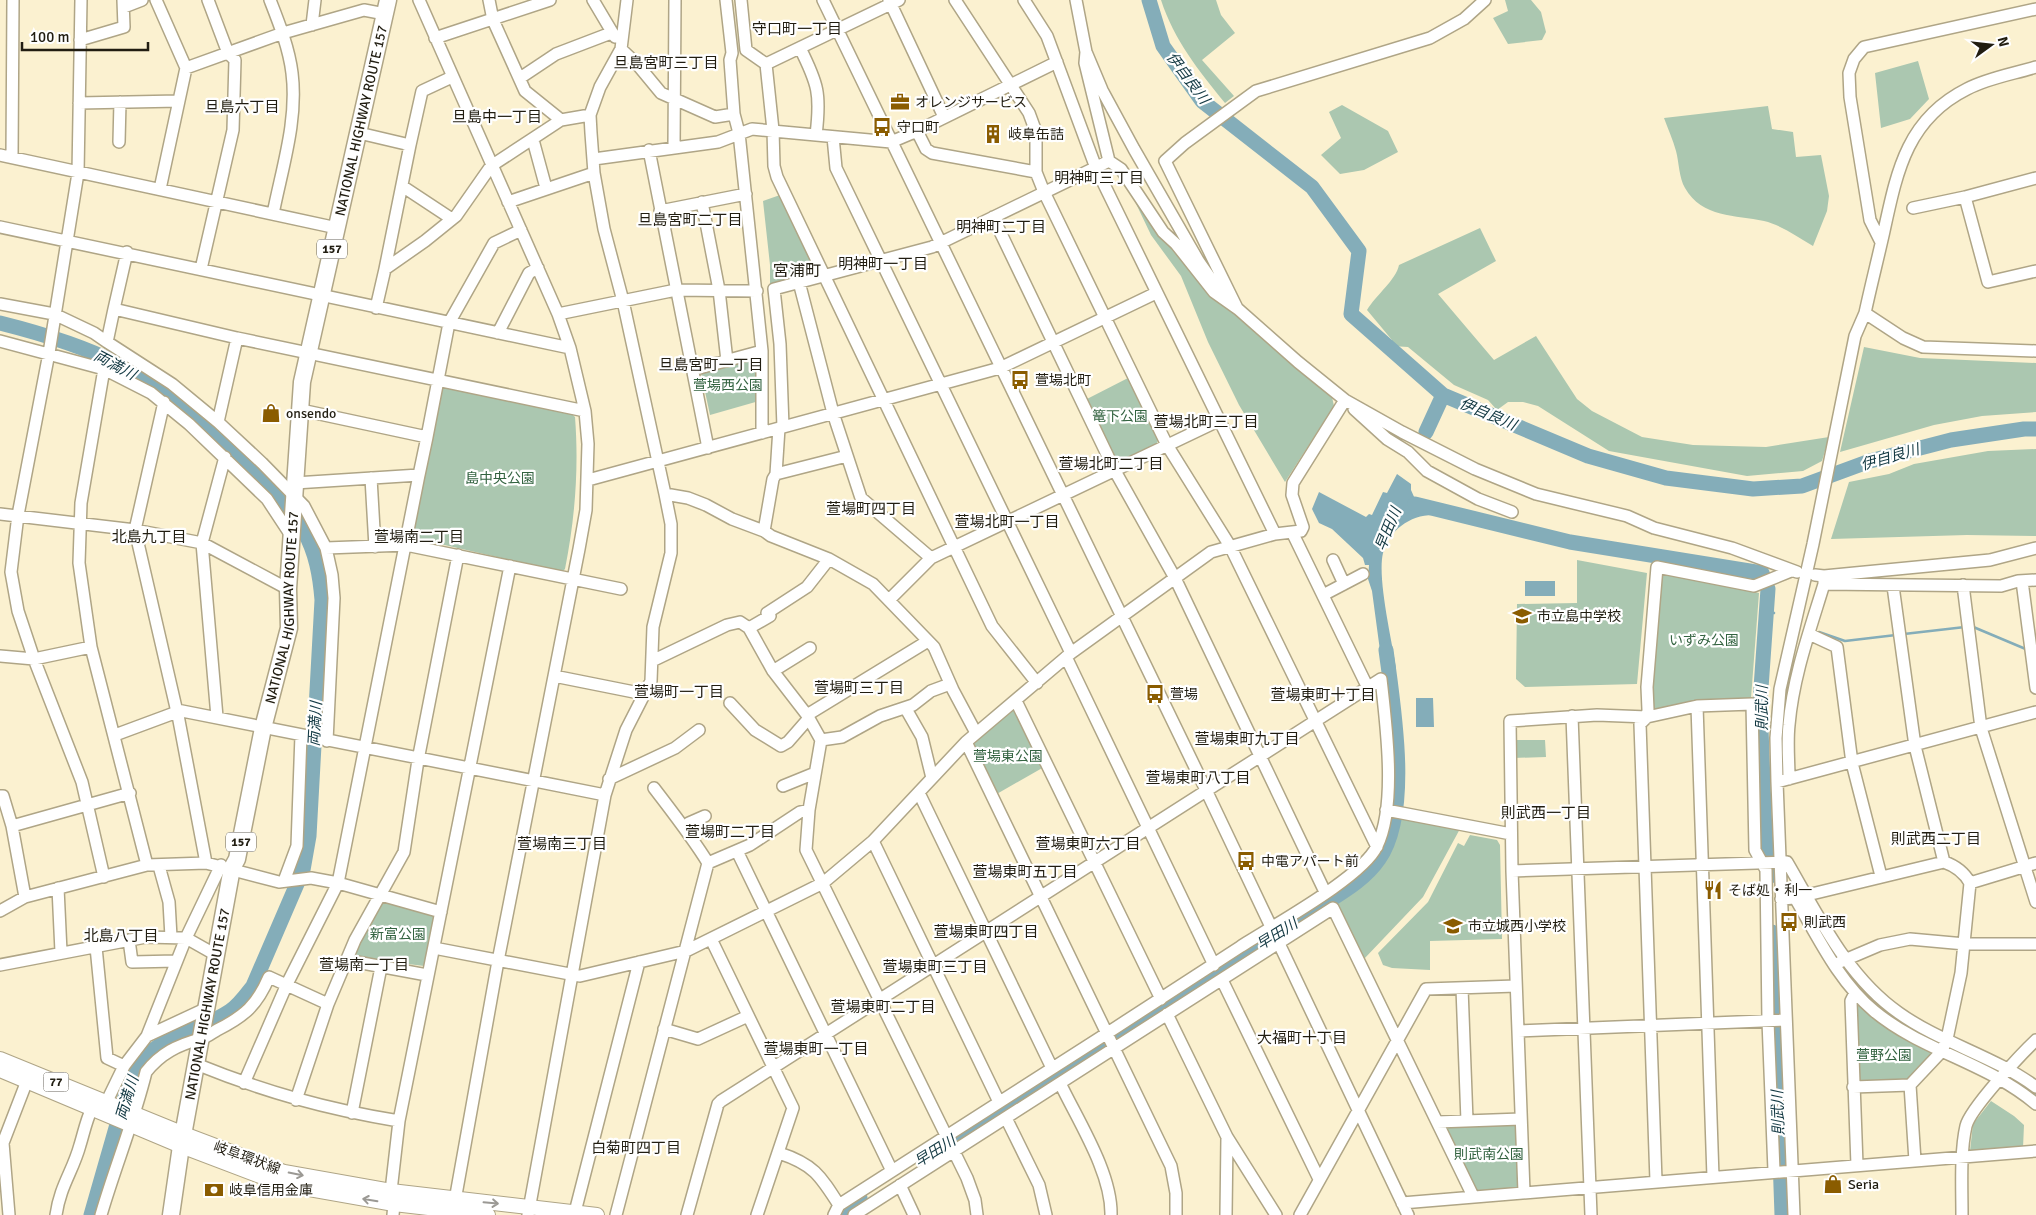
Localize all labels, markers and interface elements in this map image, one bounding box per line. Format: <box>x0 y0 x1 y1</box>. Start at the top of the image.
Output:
scale bar <box>22 20 149 52</box>
district label: 守口町一丁目 <box>752 20 842 38</box>
north arrow <box>1966 20 2016 70</box>
street label: NATIONAL HIGHWAY ROUTE 157 <box>331 24 391 217</box>
text: 100 m <box>30 28 70 46</box>
text: N <box>1994 35 2013 49</box>
water label: 伊自良川 <box>1163 49 1214 109</box>
district label: 旦島宮町三丁目 <box>613 54 719 72</box>
office icon: オレンジサービス <box>889 91 911 113</box>
place label: オレンジサービス <box>915 94 1027 111</box>
district label: 旦島六丁目 <box>204 98 280 116</box>
district label: 旦島中一丁目 <box>452 108 542 126</box>
bus stop icon: 守口町 <box>871 116 893 138</box>
place label: 守口町 <box>897 119 939 136</box>
building icon: 岐阜缶詰 <box>982 123 1004 145</box>
place label: 岐阜缶詰 <box>1008 126 1064 143</box>
district label: 明神町三丁目 <box>1054 169 1144 187</box>
district label: 旦島宮町二丁目 <box>637 211 743 229</box>
district label: 明神町二丁目 <box>956 218 1046 236</box>
road number: 157 <box>317 240 347 258</box>
district label: 明神町一丁目 <box>838 255 928 273</box>
district label: 宮浦町 <box>773 261 821 281</box>
water label: 両満川 <box>91 346 141 384</box>
district label: 旦島宮町一丁目 <box>658 356 764 374</box>
bus stop icon: 萱場北町 <box>1009 369 1031 391</box>
place label: 萱場北町 <box>1035 372 1091 389</box>
park label: 萱場西公園 <box>693 377 763 394</box>
water label: 伊自良川 <box>1457 394 1521 435</box>
shop icon: onsendo <box>260 402 282 424</box>
place label: onsendo <box>286 405 336 422</box>
park label: 篭下公園 <box>1092 408 1148 425</box>
district label: 萱場北町三丁目 <box>1153 413 1259 431</box>
water label: 伊自良川 <box>1859 440 1923 474</box>
district label: 萱場北町二丁目 <box>1058 455 1164 473</box>
park label: 島中央公園 <box>465 470 535 487</box>
district label: 萱場町四丁目 <box>826 500 916 518</box>
water label: 早田川 <box>1371 503 1406 553</box>
street label: NATIONAL HIGHWAY ROUTE 157 <box>261 511 302 706</box>
district label: 萱場北町一丁目 <box>954 513 1060 531</box>
district label: 北島九丁目 <box>111 528 187 546</box>
district label: 萱場南二丁目 <box>374 528 464 546</box>
school or university icon: 市立島中学校 <box>1511 605 1533 627</box>
place label: 市立島中学校 <box>1537 608 1621 625</box>
park label: いずみ公園 <box>1669 632 1739 649</box>
district label: 萱場町三丁目 <box>814 679 904 697</box>
district label: 萱場町一丁目 <box>634 683 724 701</box>
bus stop icon: 萱場 <box>1144 683 1166 705</box>
water label: 則武川 <box>1753 684 1771 731</box>
place label: 萱場 <box>1170 686 1198 703</box>
district label: 萱場東町十丁目 <box>1270 686 1376 704</box>
water label: 両満川 <box>305 699 325 747</box>
district label: 萱場東町九丁目 <box>1194 730 1300 748</box>
park label: 萱場東公園 <box>973 748 1043 765</box>
district label: 萱場東町八丁目 <box>1145 769 1251 787</box>
district label: 則武西一丁目 <box>1501 804 1591 822</box>
district label: 萱場町二丁目 <box>685 823 775 841</box>
district label: 則武西二丁目 <box>1891 830 1981 848</box>
road number: 157 <box>226 832 256 852</box>
district label: 萱場南三丁目 <box>517 835 607 853</box>
district label: 萱場東町六丁目 <box>1035 835 1141 853</box>
bus stop icon: 中電アパート前 <box>1235 850 1257 872</box>
place label: 中電アパート前 <box>1261 853 1359 870</box>
district label: 萱場東町五丁目 <box>972 863 1078 881</box>
restaurant icon: そば処・利一 <box>1702 879 1724 901</box>
place label: そば処・利一 <box>1728 882 1812 899</box>
street label: NATIONAL HIGHWAY ROUTE 157 <box>181 907 233 1101</box>
bus stop icon: 則武西 <box>1778 911 1800 933</box>
water label: 早田川 <box>1253 913 1303 954</box>
place label: 則武西 <box>1804 914 1846 931</box>
school or university icon: 市立城西小学校 <box>1442 915 1464 937</box>
place label: 市立城西小学校 <box>1468 918 1566 935</box>
district label: 萱場東町四丁目 <box>933 923 1039 941</box>
park label: 新富公園 <box>370 926 426 943</box>
district label: 北島八丁目 <box>83 927 159 945</box>
district label: 萱場南一丁目 <box>319 956 409 974</box>
district label: 萱場東町三丁目 <box>882 958 988 976</box>
district label: 萱場東町二丁目 <box>830 998 936 1016</box>
district label: 大福町十丁目 <box>1257 1029 1347 1047</box>
district label: 萱場東町一丁目 <box>763 1040 869 1058</box>
park label: 萱野公園 <box>1856 1047 1912 1064</box>
road number: 77 <box>44 1072 68 1092</box>
water label: 両満川 <box>112 1072 143 1122</box>
water label: 則武川 <box>1768 1088 1788 1136</box>
water label: 早田川 <box>911 1130 961 1171</box>
street label: 岐阜環状線 <box>211 1138 283 1178</box>
district label: 白菊町四丁目 <box>591 1139 681 1157</box>
park label: 則武南公園 <box>1454 1146 1524 1163</box>
one-way arrow <box>287 1170 303 1179</box>
shop icon: Seria <box>1822 1173 1844 1195</box>
place label: Seria <box>1848 1176 1879 1193</box>
bank icon: 岐阜信用金庫 <box>203 1179 225 1201</box>
place label: 岐阜信用金庫 <box>229 1182 313 1199</box>
one-way arrow <box>362 1195 378 1205</box>
one-way arrow <box>483 1198 499 1208</box>

